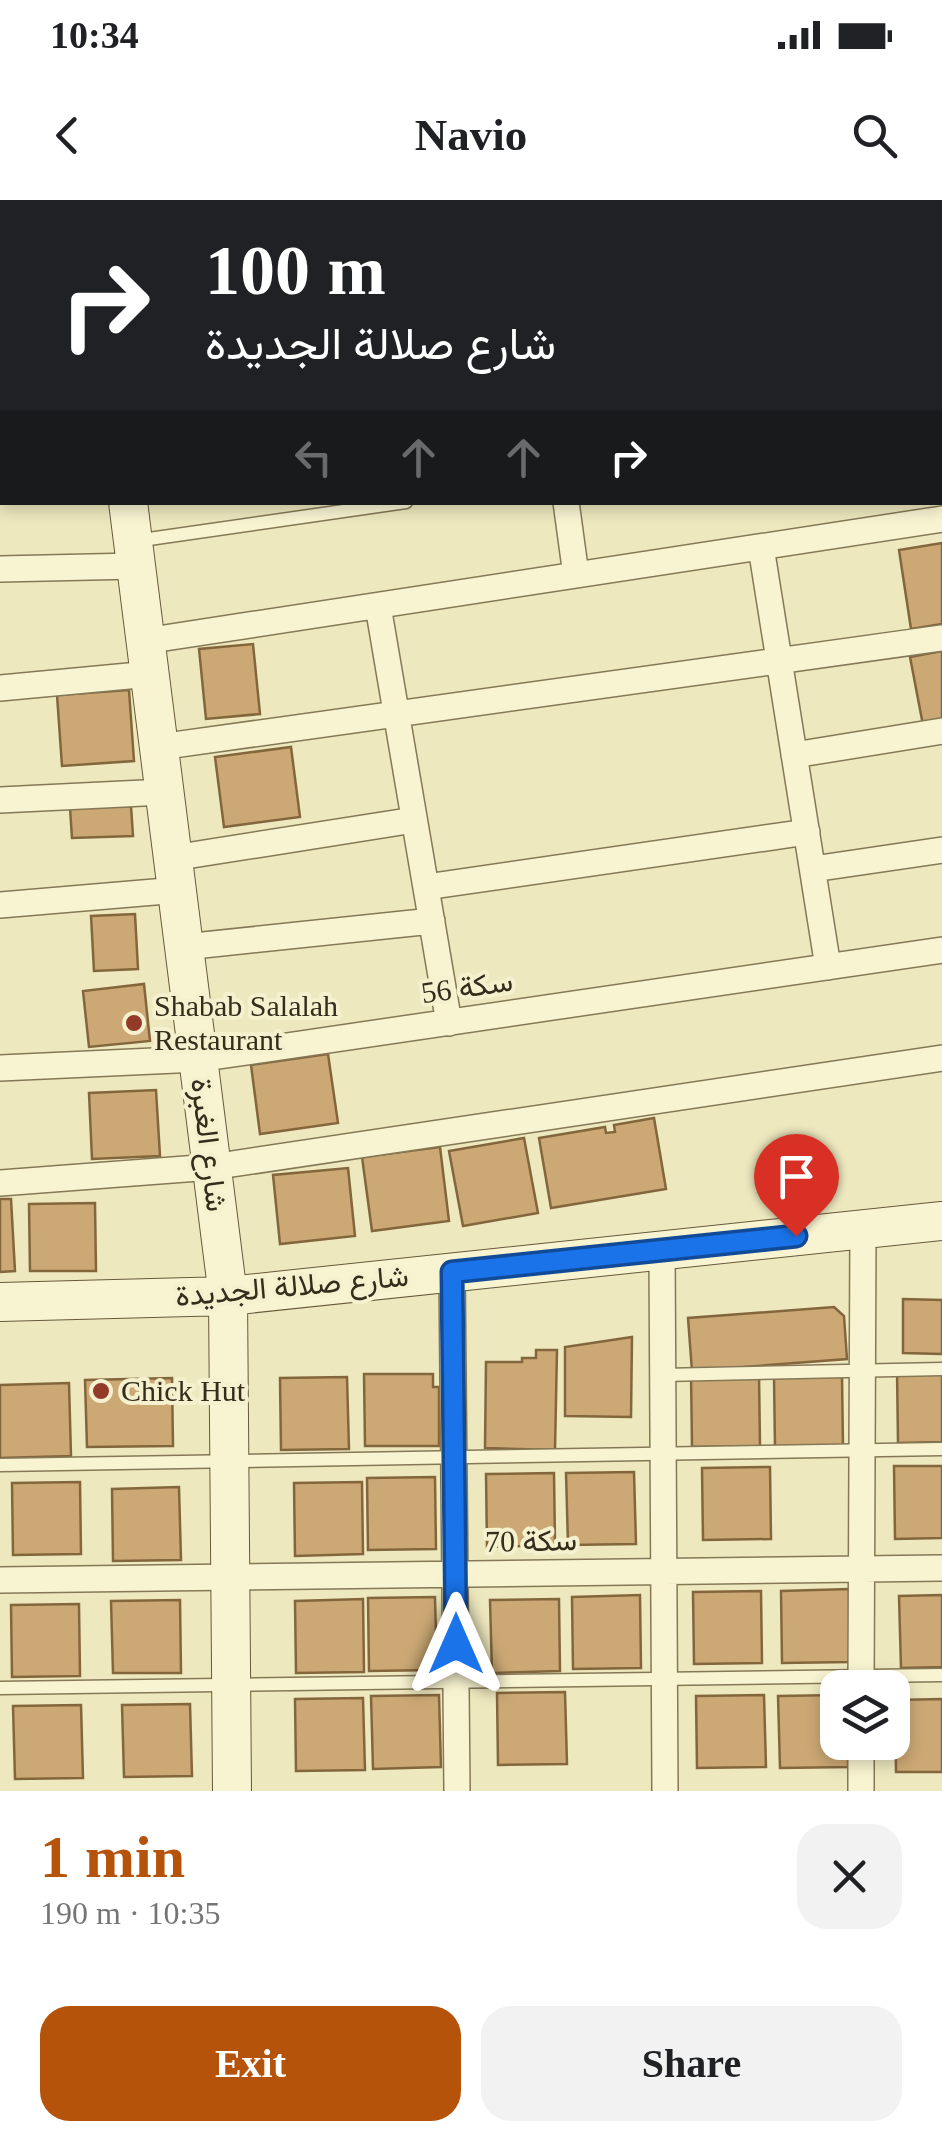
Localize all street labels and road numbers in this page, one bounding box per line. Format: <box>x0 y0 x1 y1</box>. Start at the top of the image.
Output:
street label: سكة 56 <box>419 964 515 1009</box>
street label: شارع الغبرة <box>181 1076 234 1214</box>
street label: شارع صلالة الجديدة <box>174 1259 410 1316</box>
street label: سكة 70 <box>485 1523 577 1558</box>

